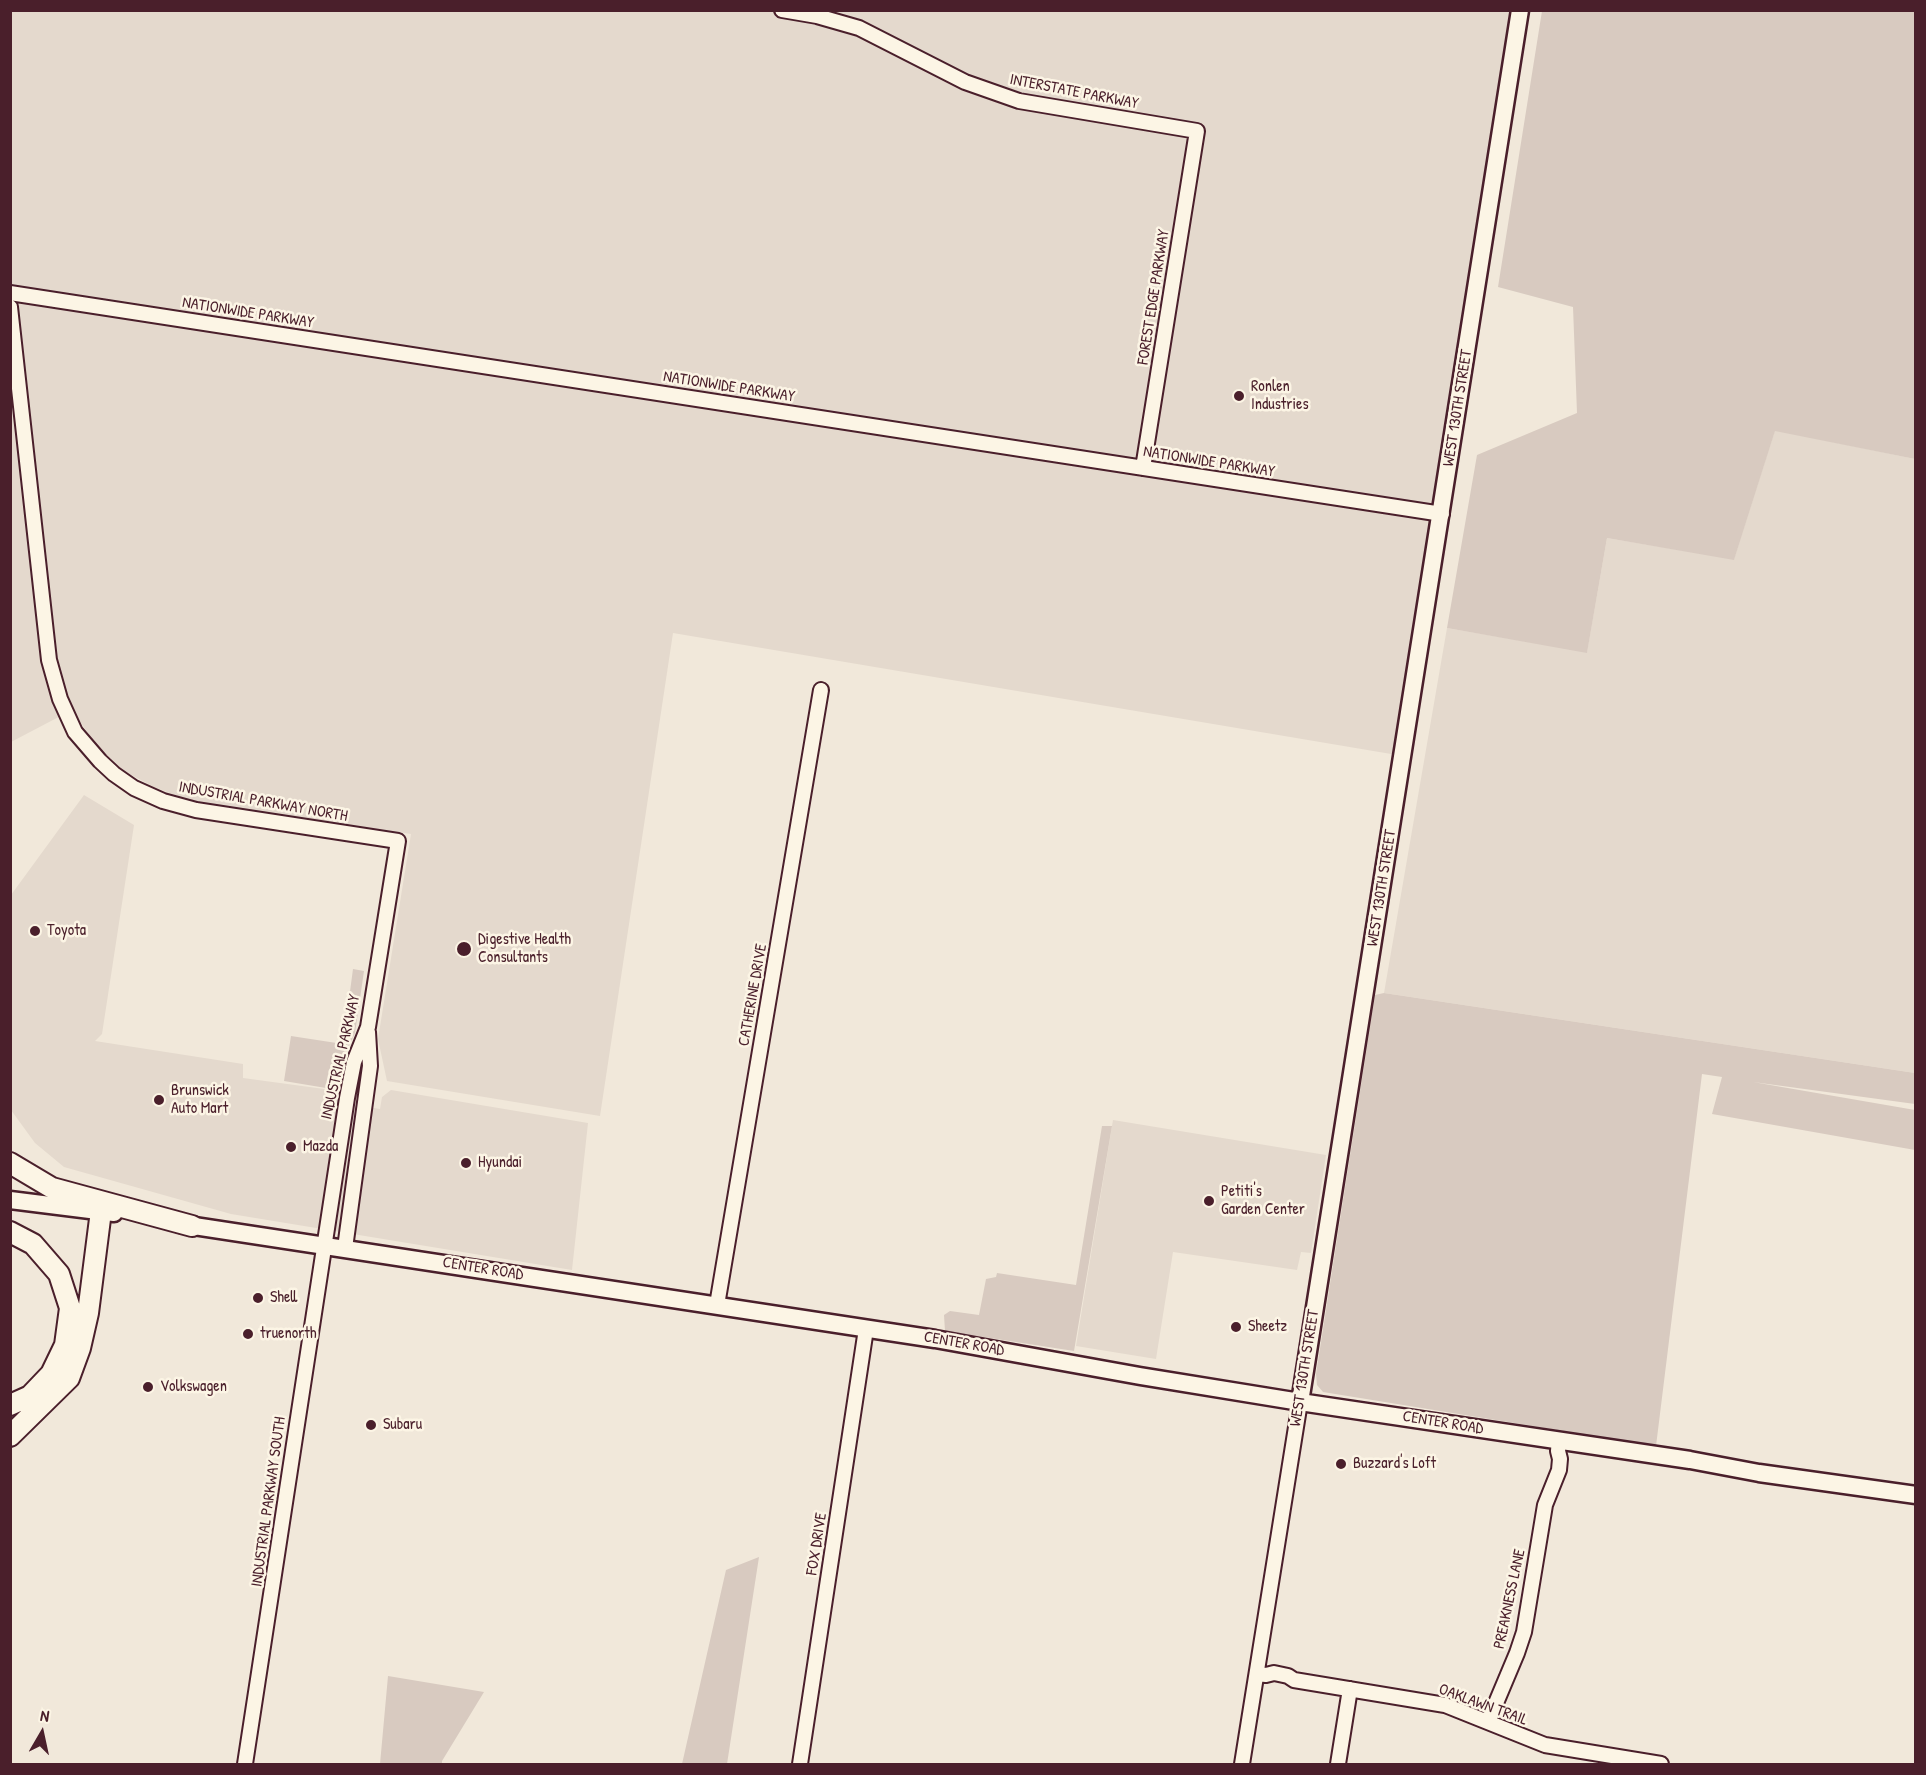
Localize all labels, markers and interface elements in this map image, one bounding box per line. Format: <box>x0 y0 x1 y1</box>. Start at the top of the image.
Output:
street label: INTERSTATE PARKWAY <box>1008 70 1140 114</box>
street label: FOREST EDGE PARKWAY <box>1134 228 1174 366</box>
street label: NATIONWIDE PARKWAY <box>181 293 315 333</box>
street label: WEST 130TH STREET <box>1439 348 1477 468</box>
street label: NATIONWIDE PARKWAY <box>662 367 796 407</box>
place label: Ronlen Industries <box>1251 377 1309 415</box>
marker: Ronlen Industries <box>1232 389 1246 403</box>
street label: NATIONWIDE PARKWAY <box>1142 442 1276 482</box>
street label: INDUSTRIAL PARKWAY NORTH <box>177 778 349 826</box>
street label: WEST 130TH STREET <box>1363 828 1401 948</box>
place label: Toyota <box>47 921 86 941</box>
marker: Toyota <box>28 924 42 938</box>
place label: Digestive Health Consultants <box>478 930 571 968</box>
marker: Digestive Health Consultants <box>455 940 473 958</box>
street label: CATHERINE DRIVE <box>735 942 771 1048</box>
street label: INDUSTRIAL PARKWAY <box>317 993 365 1121</box>
place label: Brunswick Auto Mart <box>171 1081 229 1119</box>
marker: Brunswick Auto Mart <box>152 1093 166 1107</box>
place label: Mazda <box>303 1137 338 1157</box>
marker: Mazda <box>284 1140 298 1154</box>
place label: Hyundai <box>478 1153 522 1173</box>
marker: Hyundai <box>459 1156 473 1170</box>
place label: Petiti's Garden Center <box>1221 1182 1305 1220</box>
marker: Petiti's Garden Center <box>1202 1194 1216 1208</box>
street label: CENTER ROAD <box>441 1253 525 1285</box>
place label: Shell <box>270 1288 297 1308</box>
marker: Shell <box>251 1291 265 1305</box>
street label: WEST 130TH STREET <box>1286 1308 1324 1428</box>
place label: Sheetz <box>1248 1317 1287 1337</box>
marker: Sheetz <box>1229 1320 1243 1334</box>
place label: truenorth <box>260 1324 316 1344</box>
marker: truenorth <box>241 1327 255 1341</box>
street label: CENTER ROAD <box>922 1327 1006 1361</box>
place label: Volkswagen <box>160 1377 227 1397</box>
marker: Volkswagen <box>141 1380 155 1394</box>
street label: CENTER ROAD <box>1401 1407 1485 1439</box>
place label: Subaru <box>383 1415 422 1435</box>
street label: INDUSTRIAL PARKWAY SOUTH <box>248 1416 290 1588</box>
marker: Subaru <box>364 1418 378 1432</box>
place label: Buzzard's Loft <box>1353 1454 1436 1474</box>
marker: Buzzard's Loft <box>1334 1457 1348 1471</box>
street label: FOX DRIVE <box>803 1511 831 1577</box>
street label: PREAKNESS LANE <box>1490 1547 1530 1651</box>
street label: OAKLAWN TRAIL <box>1436 1680 1530 1730</box>
north arrow <box>12 1703 72 1763</box>
text: N <box>39 1704 51 1727</box>

